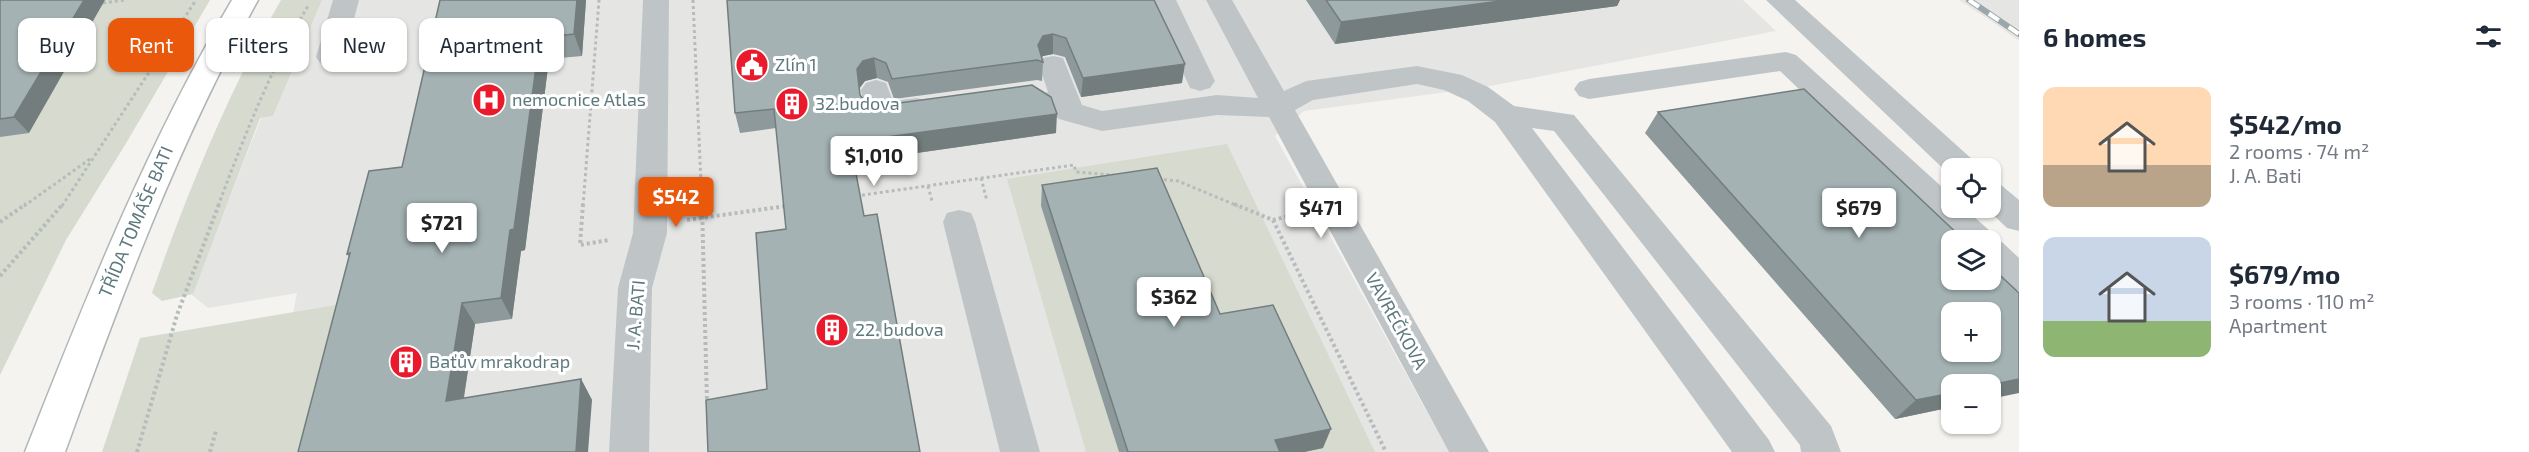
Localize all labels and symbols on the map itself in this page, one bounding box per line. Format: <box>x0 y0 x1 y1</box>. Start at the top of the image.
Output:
public building icon: Zlín 1 <box>734 47 770 83</box>
place label: Zlín 1 <box>775 53 817 75</box>
hospital icon: nemocnice Atlas <box>471 82 507 118</box>
building icon: 32.budova <box>774 86 810 122</box>
place label: nemocnice Atlas <box>512 88 646 110</box>
place label: 32.budova <box>815 92 900 114</box>
pin: $1,010 <box>825 136 923 187</box>
street label: TŘÍDA TOMÁŠE BATI <box>93 143 177 301</box>
pin: $542 <box>640 177 712 228</box>
pin: $471 <box>1285 188 1357 239</box>
pin: $679 <box>1823 188 1895 239</box>
pin: $721 <box>406 203 478 254</box>
street label: VAVREČKOVA <box>1361 268 1433 373</box>
pin: $362 <box>1138 277 1210 328</box>
street label: J. A. BATI <box>621 279 649 351</box>
building icon: 22. budova <box>814 312 850 348</box>
place label: 22. budova <box>855 318 944 340</box>
building icon: Baťův mrakodrap <box>388 344 424 380</box>
place label: Baťův mrakodrap <box>429 350 570 372</box>

